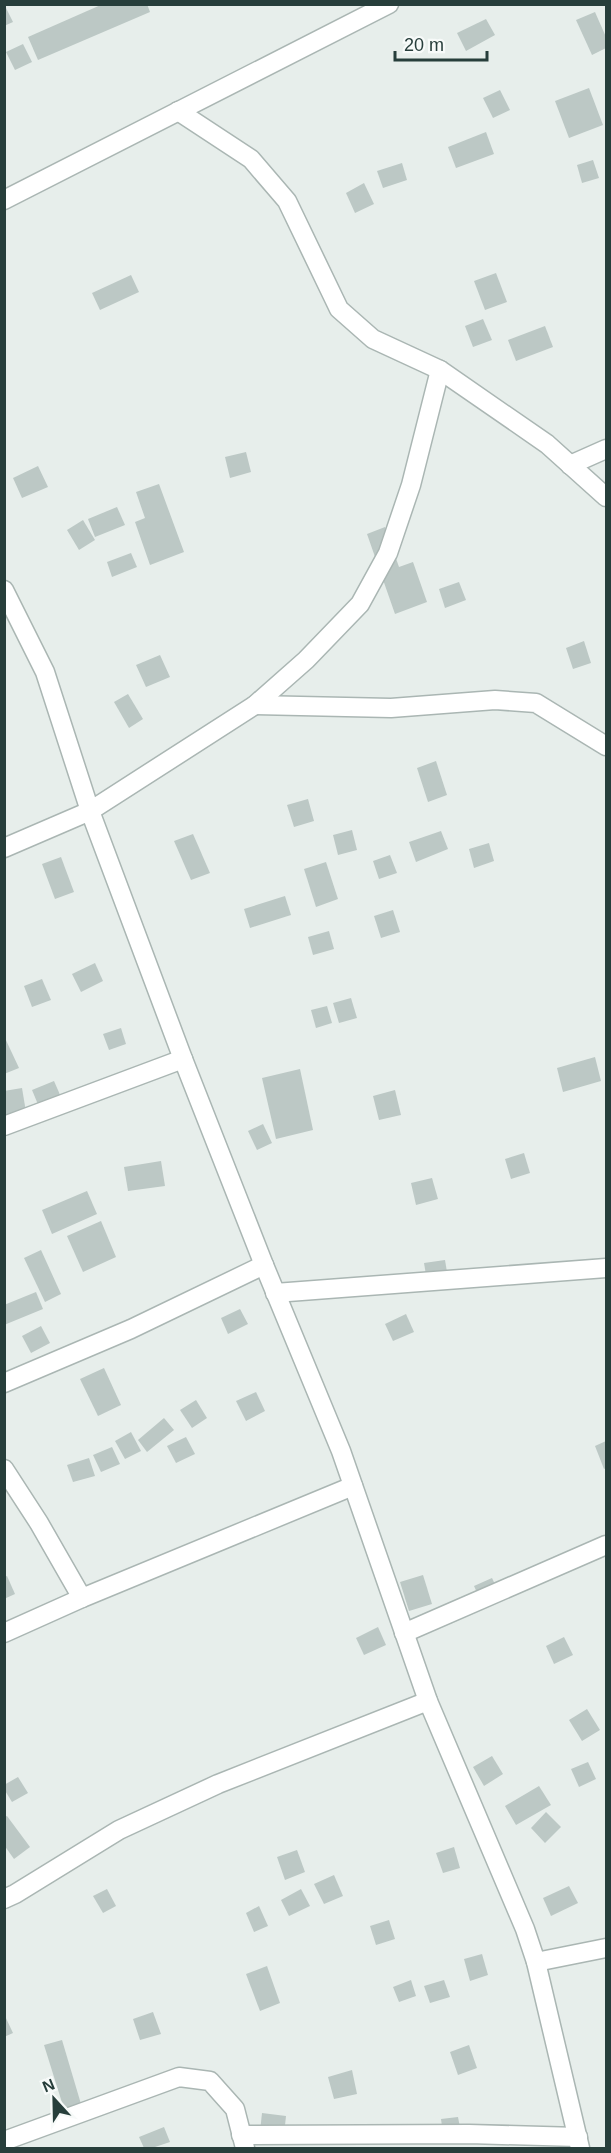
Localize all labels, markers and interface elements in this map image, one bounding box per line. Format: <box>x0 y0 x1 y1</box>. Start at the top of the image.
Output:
scale bar <box>395 24 486 62</box>
text: 20 m <box>404 35 444 55</box>
north arrow <box>24 2069 84 2129</box>
text: N <box>40 2076 57 2096</box>

